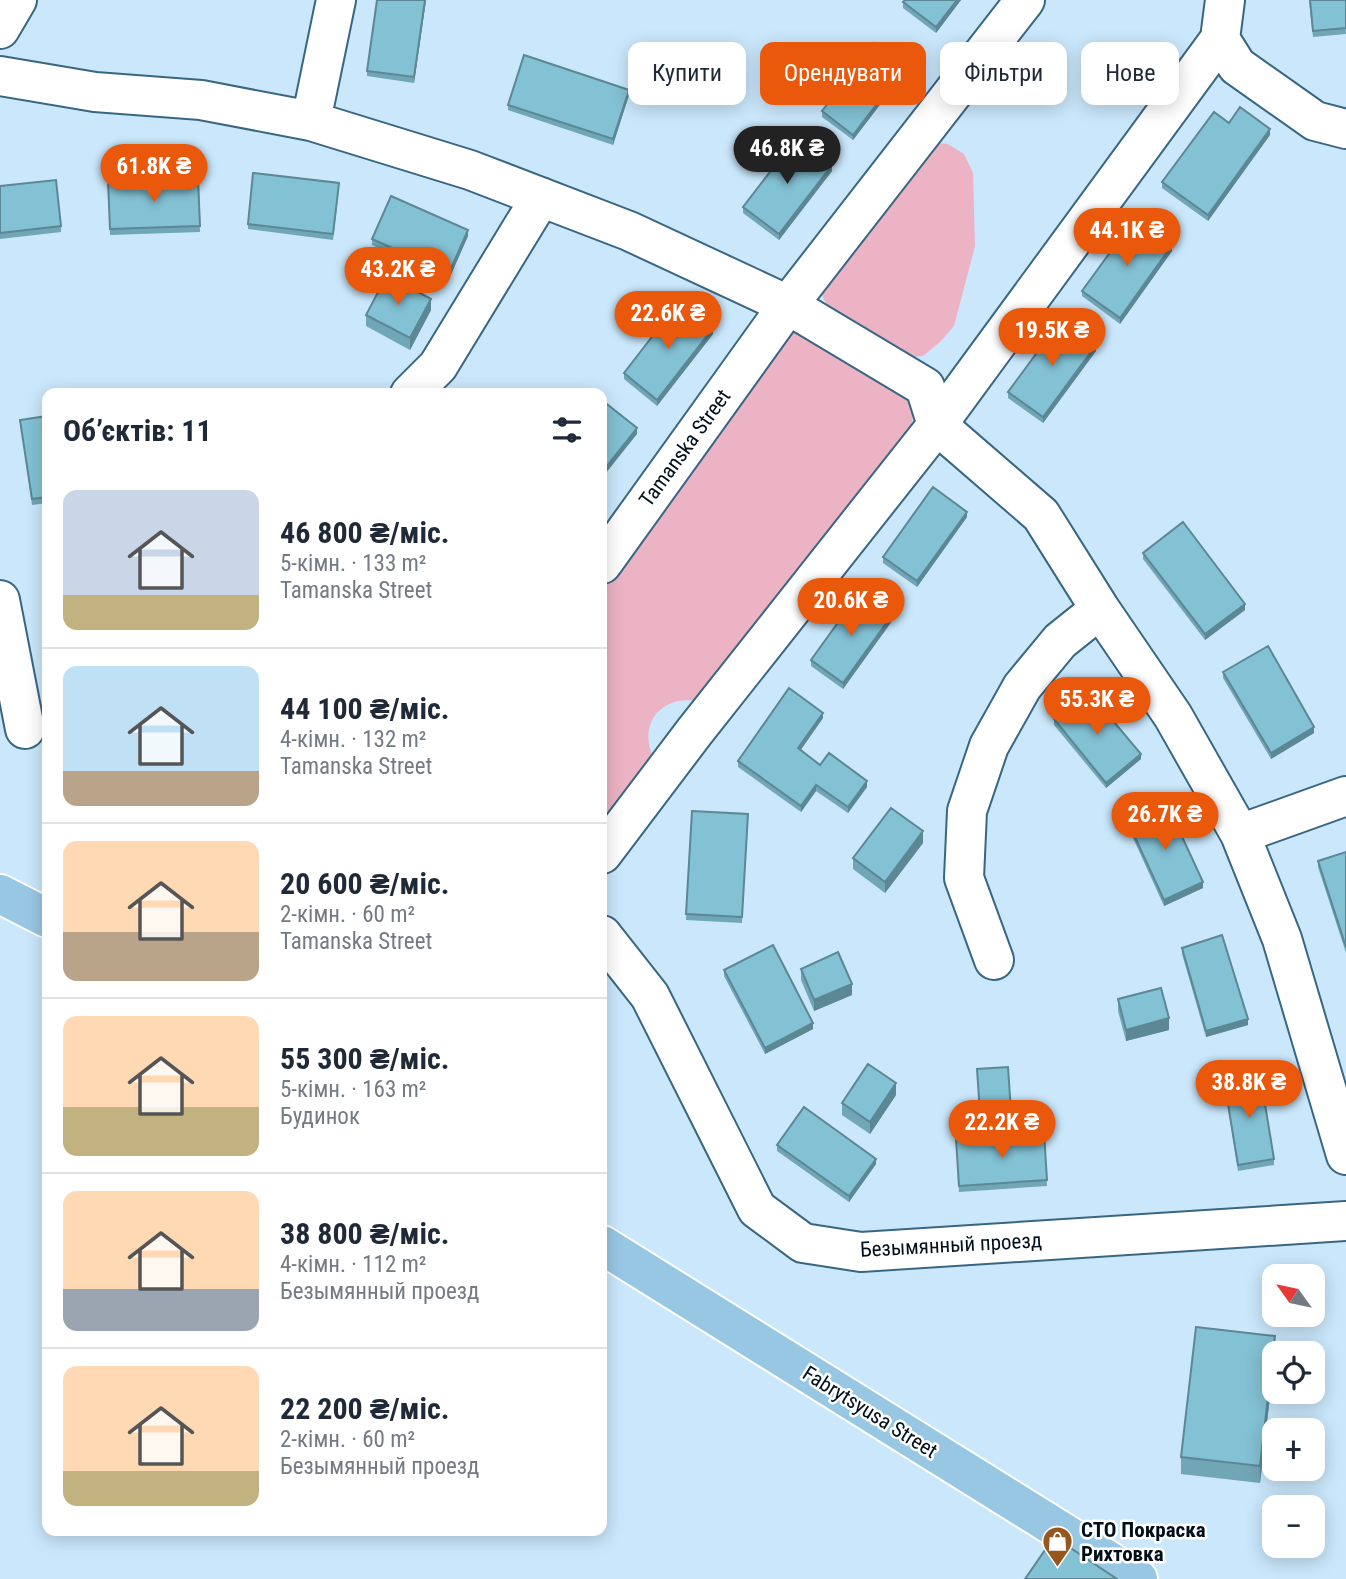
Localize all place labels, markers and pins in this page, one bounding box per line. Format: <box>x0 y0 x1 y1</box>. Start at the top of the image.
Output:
pin: 46.8K ₴ <box>722 127 852 186</box>
pin: 61.8K ₴ <box>89 144 219 204</box>
pin: 44.1K ₴ <box>1062 208 1192 268</box>
pin: 43.2K ₴ <box>333 247 463 307</box>
pin: 22.6K ₴ <box>603 292 733 351</box>
pin: 19.5K ₴ <box>987 308 1117 368</box>
pin: 20.6K ₴ <box>786 578 916 638</box>
pin: 55.3K ₴ <box>1032 678 1162 737</box>
pin: 26.7K ₴ <box>1100 792 1230 852</box>
pin: 38.8K ₴ <box>1184 1060 1314 1120</box>
pin: 22.2K ₴ <box>937 1100 1067 1160</box>
place label: СТО Покраска Рихтовка <box>1081 1518 1206 1566</box>
shop icon: СТО Покраска Рихтовка <box>1041 1525 1075 1569</box>

